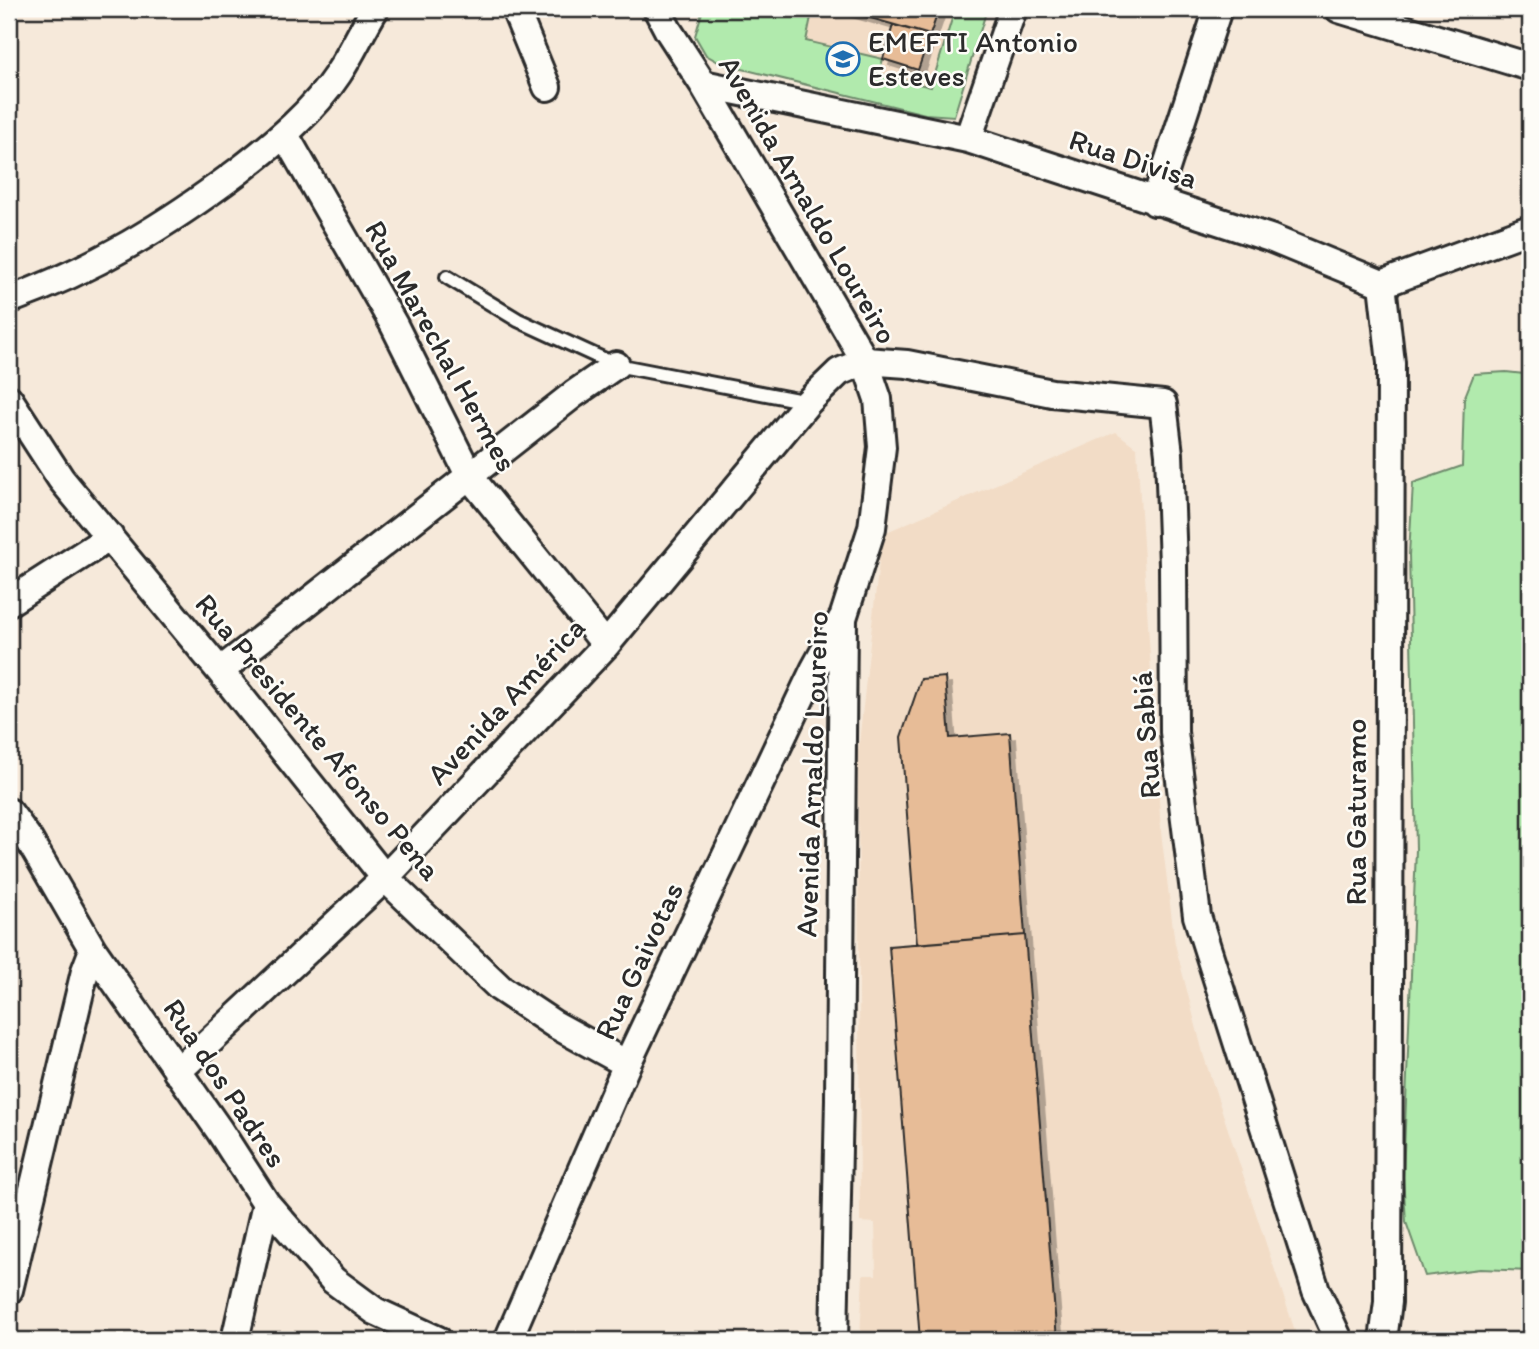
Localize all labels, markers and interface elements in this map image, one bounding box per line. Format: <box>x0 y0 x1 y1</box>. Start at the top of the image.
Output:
place label: EMEFTI Antonio Esteves <box>868 23 1078 94</box>
school or university icon: EMEFTI Antonio Esteves <box>824 40 862 78</box>
street label: Avenida Arnaldo Loureiro <box>711 49 906 350</box>
street label: Rua Divisa <box>1064 120 1202 197</box>
street label: Rua Marechal Hermes <box>357 214 526 478</box>
street label: Rua Presidente Afonso Pena <box>187 586 450 888</box>
street label: Avenida América <box>418 609 593 792</box>
street label: Avenida Arnaldo Loureiro <box>787 610 836 938</box>
street label: Rua Sabiá <box>1123 670 1168 800</box>
street label: Rua Gaturamo <box>1337 719 1374 905</box>
street label: Rua Gaivotas <box>586 876 691 1045</box>
street label: Rua dos Padres <box>155 991 295 1174</box>

